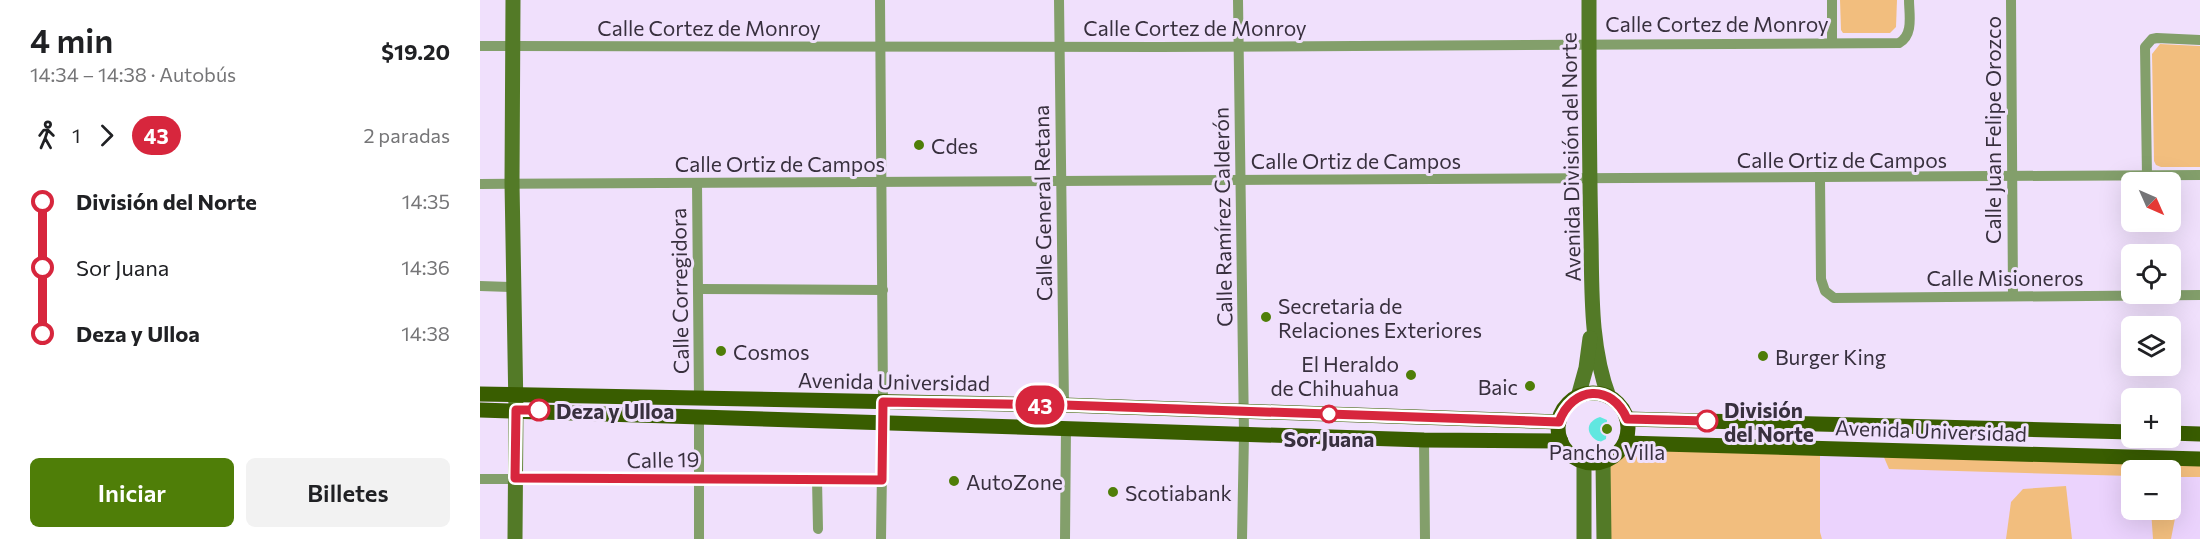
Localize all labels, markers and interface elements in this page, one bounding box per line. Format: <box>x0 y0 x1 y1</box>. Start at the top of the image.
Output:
street label: Calle Cortez de Monroy <box>1605 11 1829 36</box>
street label: Calle Cortez de Monroy <box>597 15 821 40</box>
street label: Calle Cortez de Monroy <box>1083 15 1307 40</box>
street label: Calle Juan Felipe Orozco <box>1980 16 2005 244</box>
text: 4 min <box>30 19 113 60</box>
street label: Avenida División del Norte <box>1555 32 1585 282</box>
text: $19.20 <box>381 38 450 65</box>
text: 14:34 – 14:38 · Autobús <box>30 62 236 86</box>
street label: Calle General Retana <box>1028 105 1056 301</box>
street label: Calle Ramírez Calderón <box>1208 107 1236 327</box>
icon: walk <box>30 119 63 152</box>
icon: forward <box>90 119 123 152</box>
text: 1 <box>72 123 81 147</box>
text: 43 <box>144 123 169 148</box>
text: 2 paradas <box>363 123 450 147</box>
place label: Cdes <box>931 133 978 158</box>
marker: Cdes <box>912 138 926 152</box>
street label: Calle Ortiz de Campos <box>1737 147 1947 172</box>
street label: Calle Ortiz de Campos <box>1251 148 1461 173</box>
street label: Calle Ortiz de Campos <box>675 151 885 176</box>
north arrow <box>2121 172 2181 232</box>
map controls <box>2121 172 2181 520</box>
text: División del Norte <box>76 188 257 215</box>
text: 14:35 <box>402 189 450 213</box>
street label: Calle Corregidora <box>665 208 693 374</box>
button: locate <box>2121 244 2181 304</box>
text: Sor Juana <box>76 254 169 281</box>
text: 14:36 <box>401 255 450 279</box>
street label: Calle Misioneros <box>1926 265 2084 290</box>
place label: Secretaria de Relaciones Exteriores <box>1278 293 1482 342</box>
marker: Secretaria de Relaciones Exteriores <box>1259 310 1273 324</box>
button: layers <box>2121 316 2181 376</box>
text: Deza y Ulloa <box>76 320 200 347</box>
text: 14:38 <box>401 321 450 345</box>
place label: Cosmos <box>733 339 810 364</box>
marker: Cosmos <box>714 344 728 358</box>
place label: Burger King <box>1775 344 1886 369</box>
marker: Burger King <box>1756 349 1770 363</box>
place label: El Heraldo de Chihuahua <box>1270 351 1399 400</box>
street label: Avenida Universidad <box>798 367 990 395</box>
marker: El Heraldo de Chihuahua <box>1404 368 1418 382</box>
place label: Baic <box>1478 374 1518 399</box>
marker: Baic <box>1523 379 1537 393</box>
line badge: 43 <box>1013 386 1067 424</box>
button: + <box>2121 388 2181 448</box>
text: 43 <box>1027 393 1053 418</box>
place label: División del Norte <box>1724 397 1814 446</box>
place label: Deza y Ulloa <box>556 398 674 423</box>
marker: Deza y Ulloa <box>528 399 550 421</box>
marker: Sor Juana <box>1320 405 1338 423</box>
marker: División del Norte <box>1696 410 1718 432</box>
street label: Avenida Universidad <box>1835 414 2027 446</box>
marker: Pancho Villa <box>1600 422 1614 436</box>
place label: Sor Juana <box>1284 426 1374 451</box>
place label: Pancho Villa <box>1549 439 1665 464</box>
street label: Calle 19 <box>626 446 700 472</box>
button: Iniciar <box>30 458 234 527</box>
button: Billetes <box>246 458 450 527</box>
button: − <box>2121 460 2181 520</box>
place label: AutoZone <box>966 469 1063 494</box>
marker: AutoZone <box>947 474 961 488</box>
place label: Scotiabank <box>1125 480 1232 505</box>
marker: Scotiabank <box>1106 485 1120 499</box>

